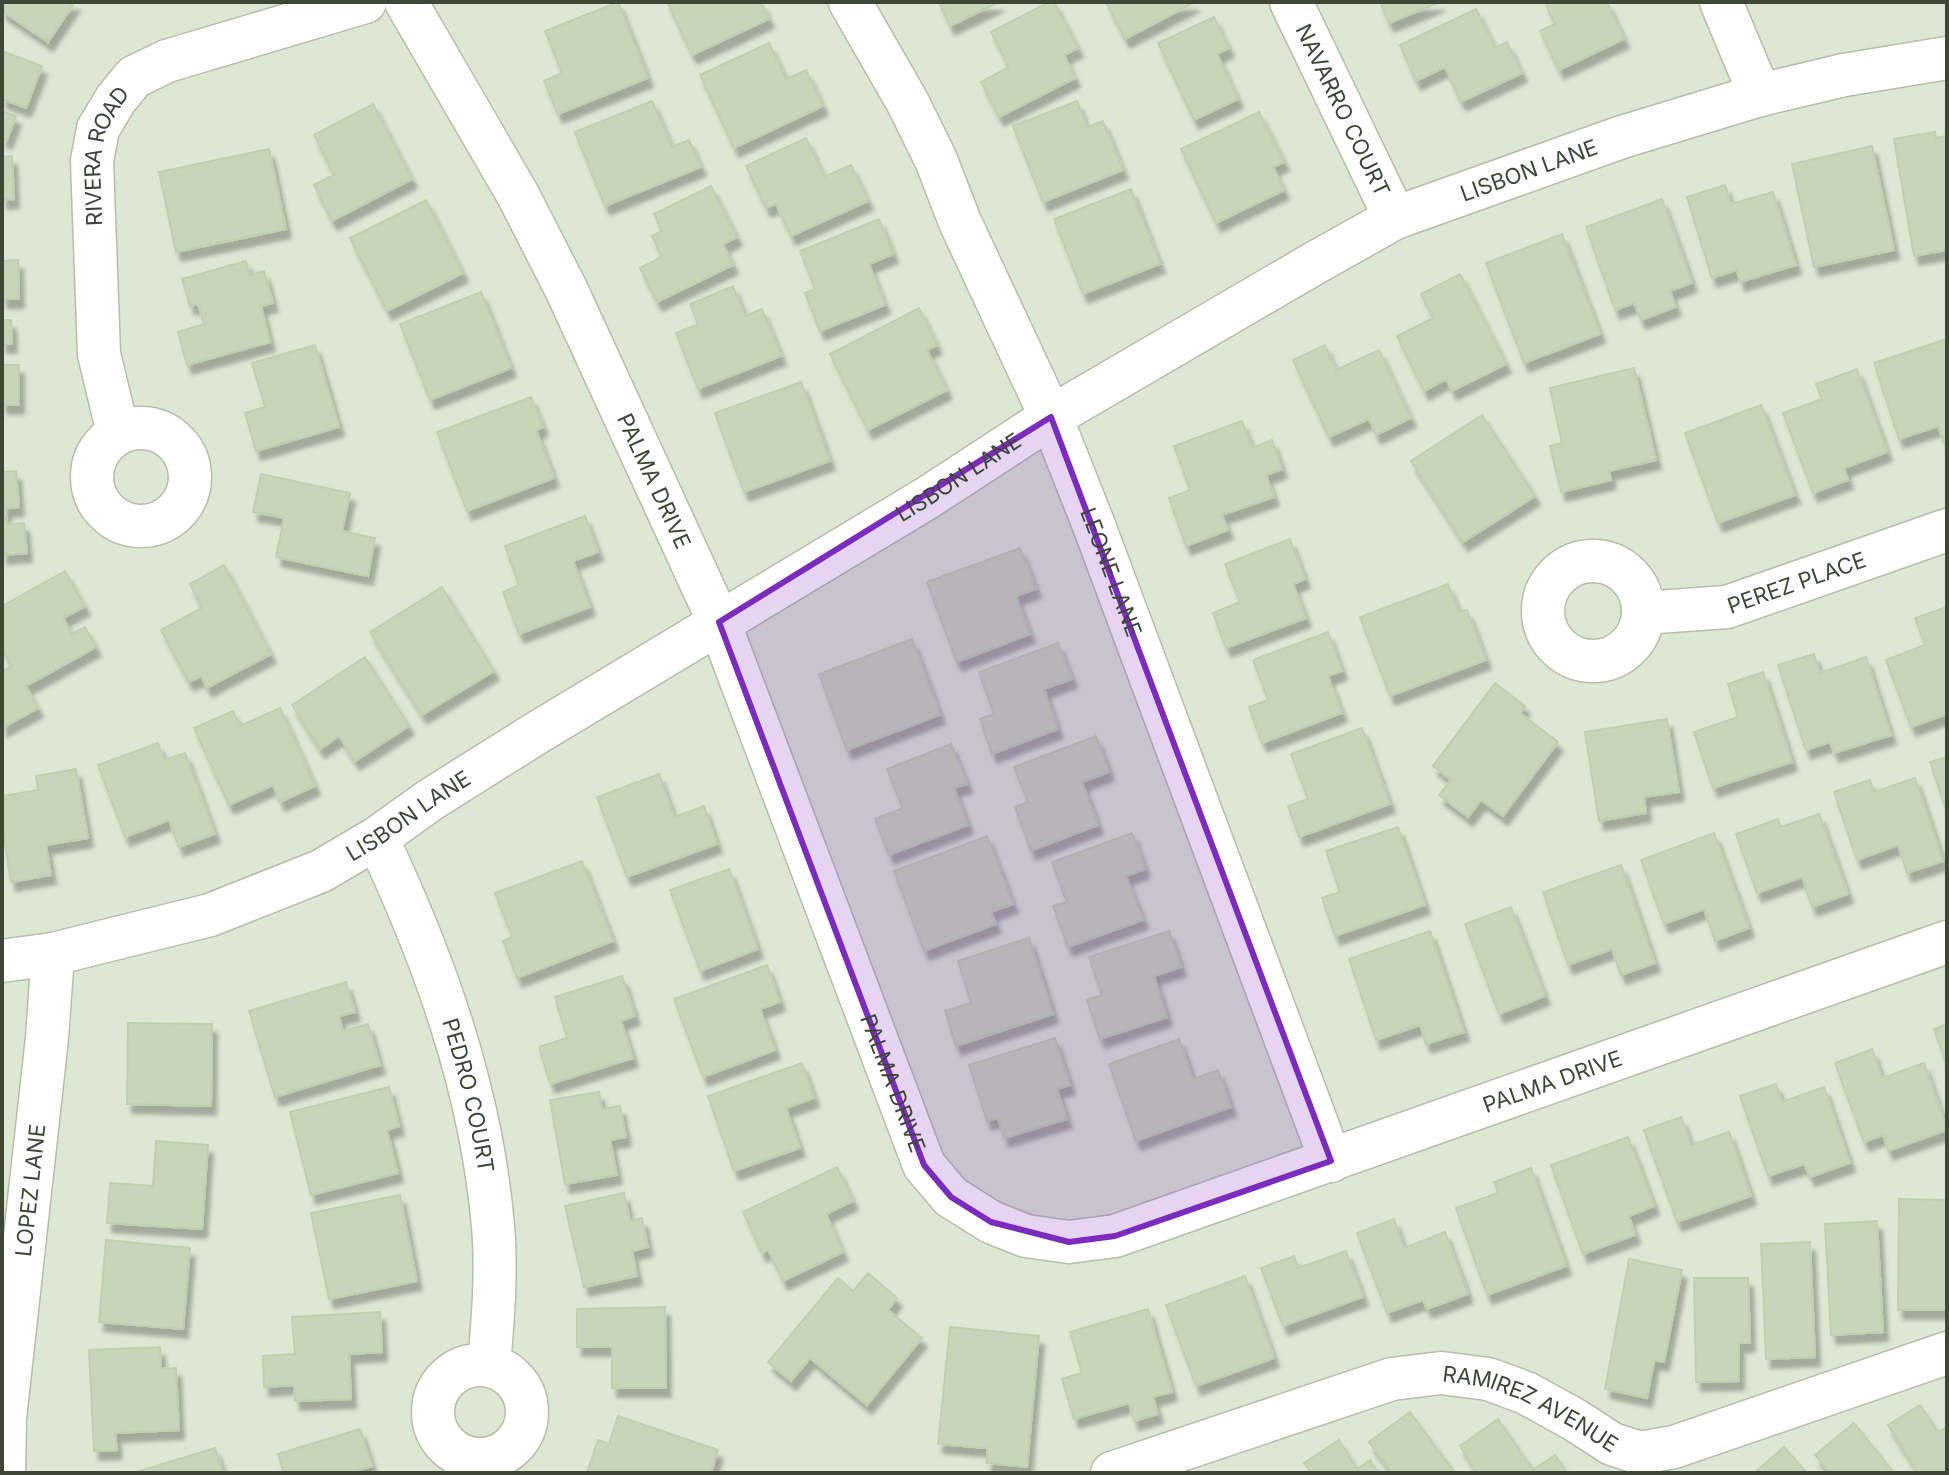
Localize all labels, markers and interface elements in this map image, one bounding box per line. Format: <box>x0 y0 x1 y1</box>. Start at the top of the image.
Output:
street label: NAVARRO COURT <box>1291 20 1396 201</box>
street label: RIVERA ROAD <box>79 81 134 227</box>
street label: LISBON LANE <box>1457 134 1601 207</box>
street label: PALMA DRIVE <box>612 409 696 553</box>
street label: LISBON LANE <box>891 427 1026 527</box>
street label: LEONE LANE <box>1075 504 1147 640</box>
street label: PEREZ PLACE <box>1724 546 1869 619</box>
street label: LISBON LANE <box>341 765 475 866</box>
street label: PALMA DRIVE <box>855 1010 931 1156</box>
street label: PEDRO COURT <box>437 1015 499 1174</box>
street label: PALMA DRIVE <box>1479 1045 1625 1118</box>
street label: LOPEZ LANE <box>10 1123 50 1258</box>
street label: RAMIREZ AVENUE <box>1441 1360 1623 1458</box>

